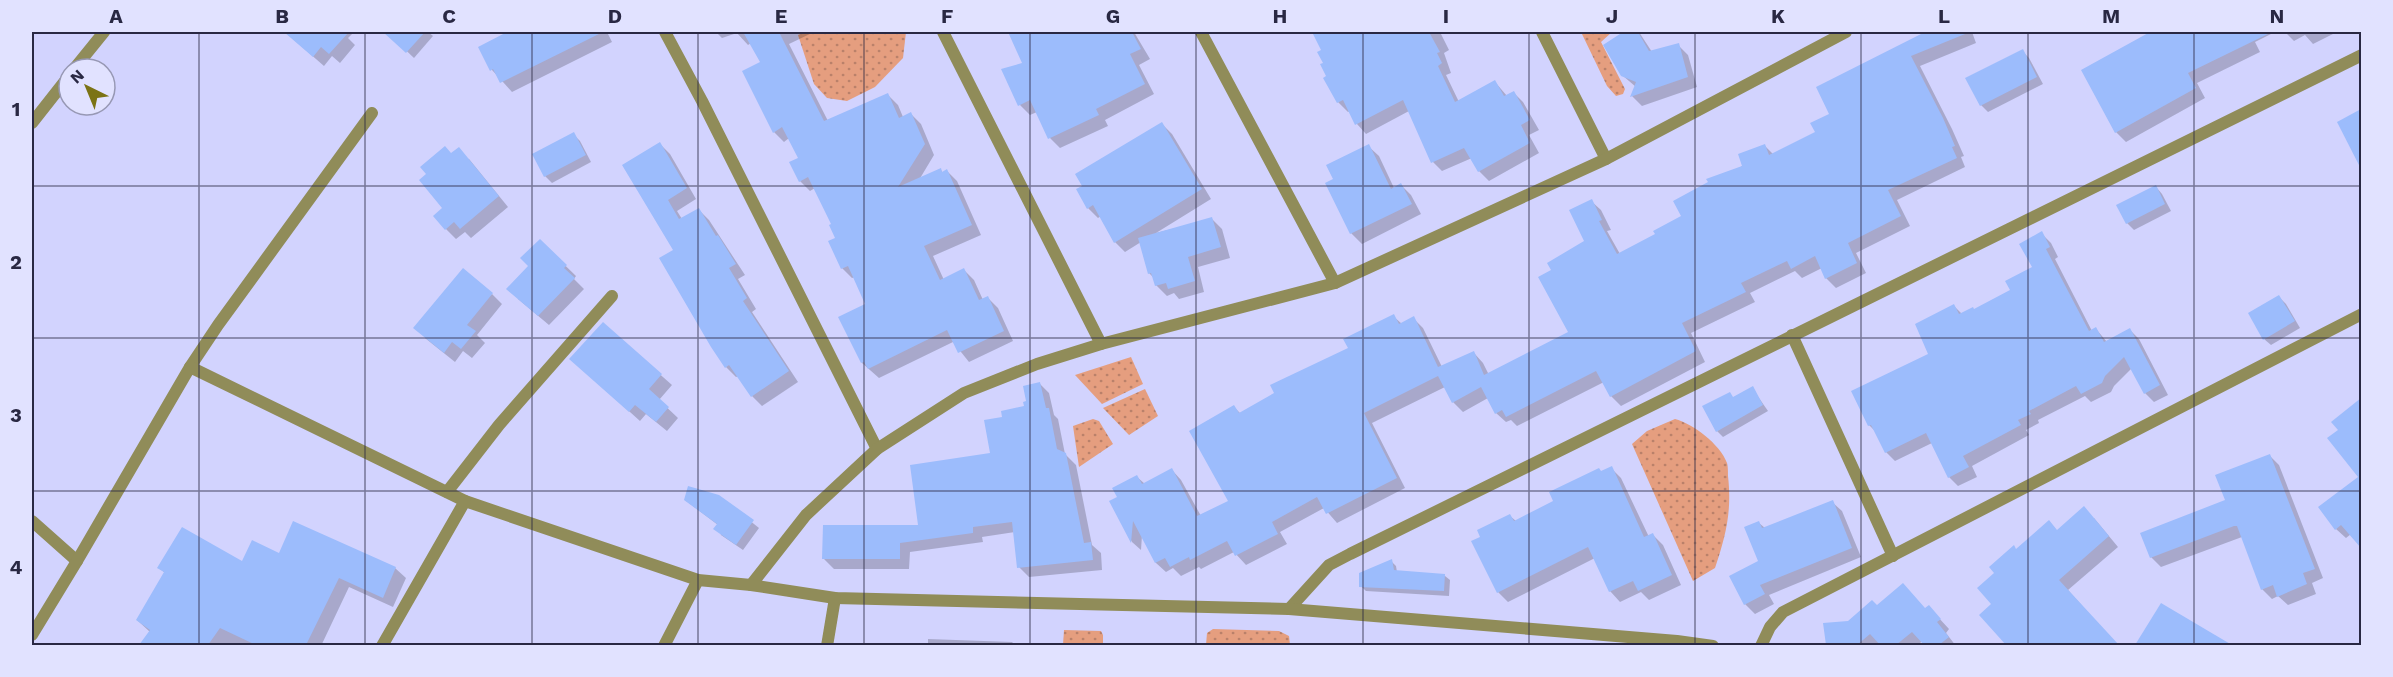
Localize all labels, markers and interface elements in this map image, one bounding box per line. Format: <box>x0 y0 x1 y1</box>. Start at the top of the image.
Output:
text: A <box>109 4 123 28</box>
text: B <box>275 4 289 28</box>
text: C <box>442 4 456 28</box>
text: D <box>608 4 622 28</box>
text: E <box>775 4 787 28</box>
text: F <box>941 4 953 28</box>
text: G <box>1106 4 1120 28</box>
text: H <box>1273 4 1287 28</box>
text: I <box>1443 4 1449 28</box>
text: J <box>1606 4 1618 28</box>
text: K <box>1771 4 1785 28</box>
text: L <box>1938 4 1950 28</box>
text: M <box>2102 4 2120 28</box>
text: N <box>2270 4 2284 28</box>
north arrow <box>57 57 117 117</box>
text: N <box>66 65 88 87</box>
text: 1 <box>12 97 20 121</box>
text: 2 <box>10 250 22 274</box>
text: 3 <box>10 403 22 427</box>
text: 4 <box>10 555 23 579</box>

